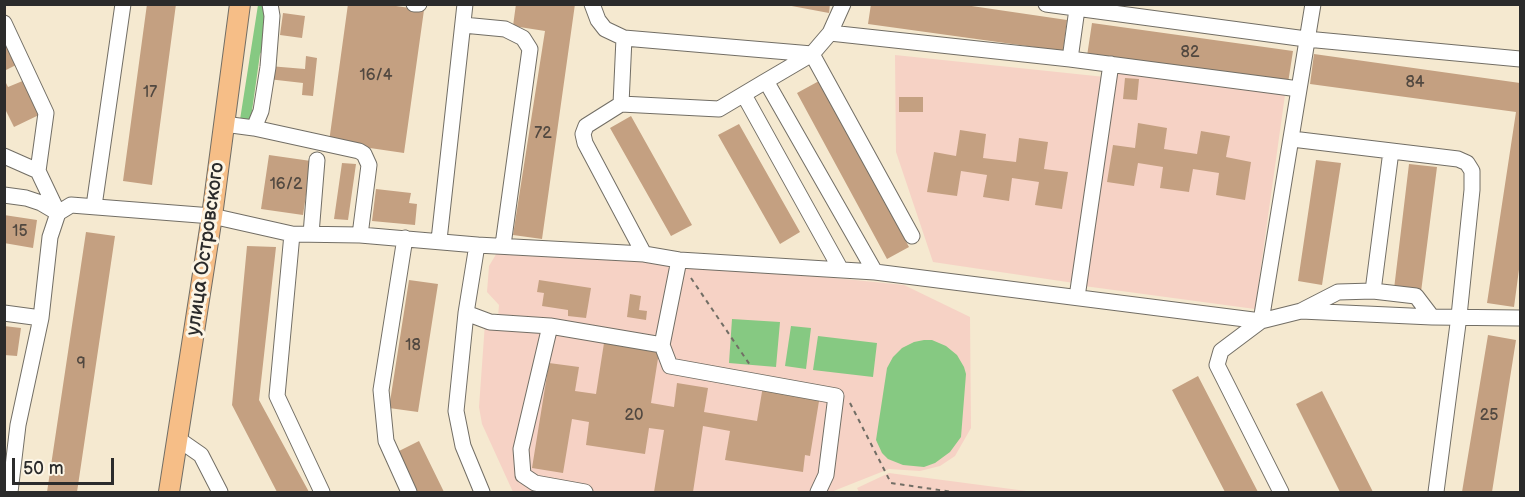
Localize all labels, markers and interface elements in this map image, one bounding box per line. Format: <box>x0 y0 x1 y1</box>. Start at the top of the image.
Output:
house number: 82 <box>1181 43 1199 63</box>
house number: 16/4 <box>360 66 392 86</box>
house number: 84 <box>1405 73 1425 93</box>
house number: 17 <box>143 83 157 103</box>
house number: 72 <box>534 124 552 144</box>
street label: улица Островского <box>182 161 230 337</box>
house number: 16/2 <box>270 175 302 195</box>
house number: 15 <box>12 222 28 242</box>
house number: 18 <box>405 336 421 356</box>
house number: 9 <box>76 354 86 374</box>
house number: 20 <box>625 406 643 426</box>
house number: 25 <box>1480 406 1498 426</box>
scale bar <box>15 446 117 484</box>
text: 50 m <box>23 458 64 479</box>

